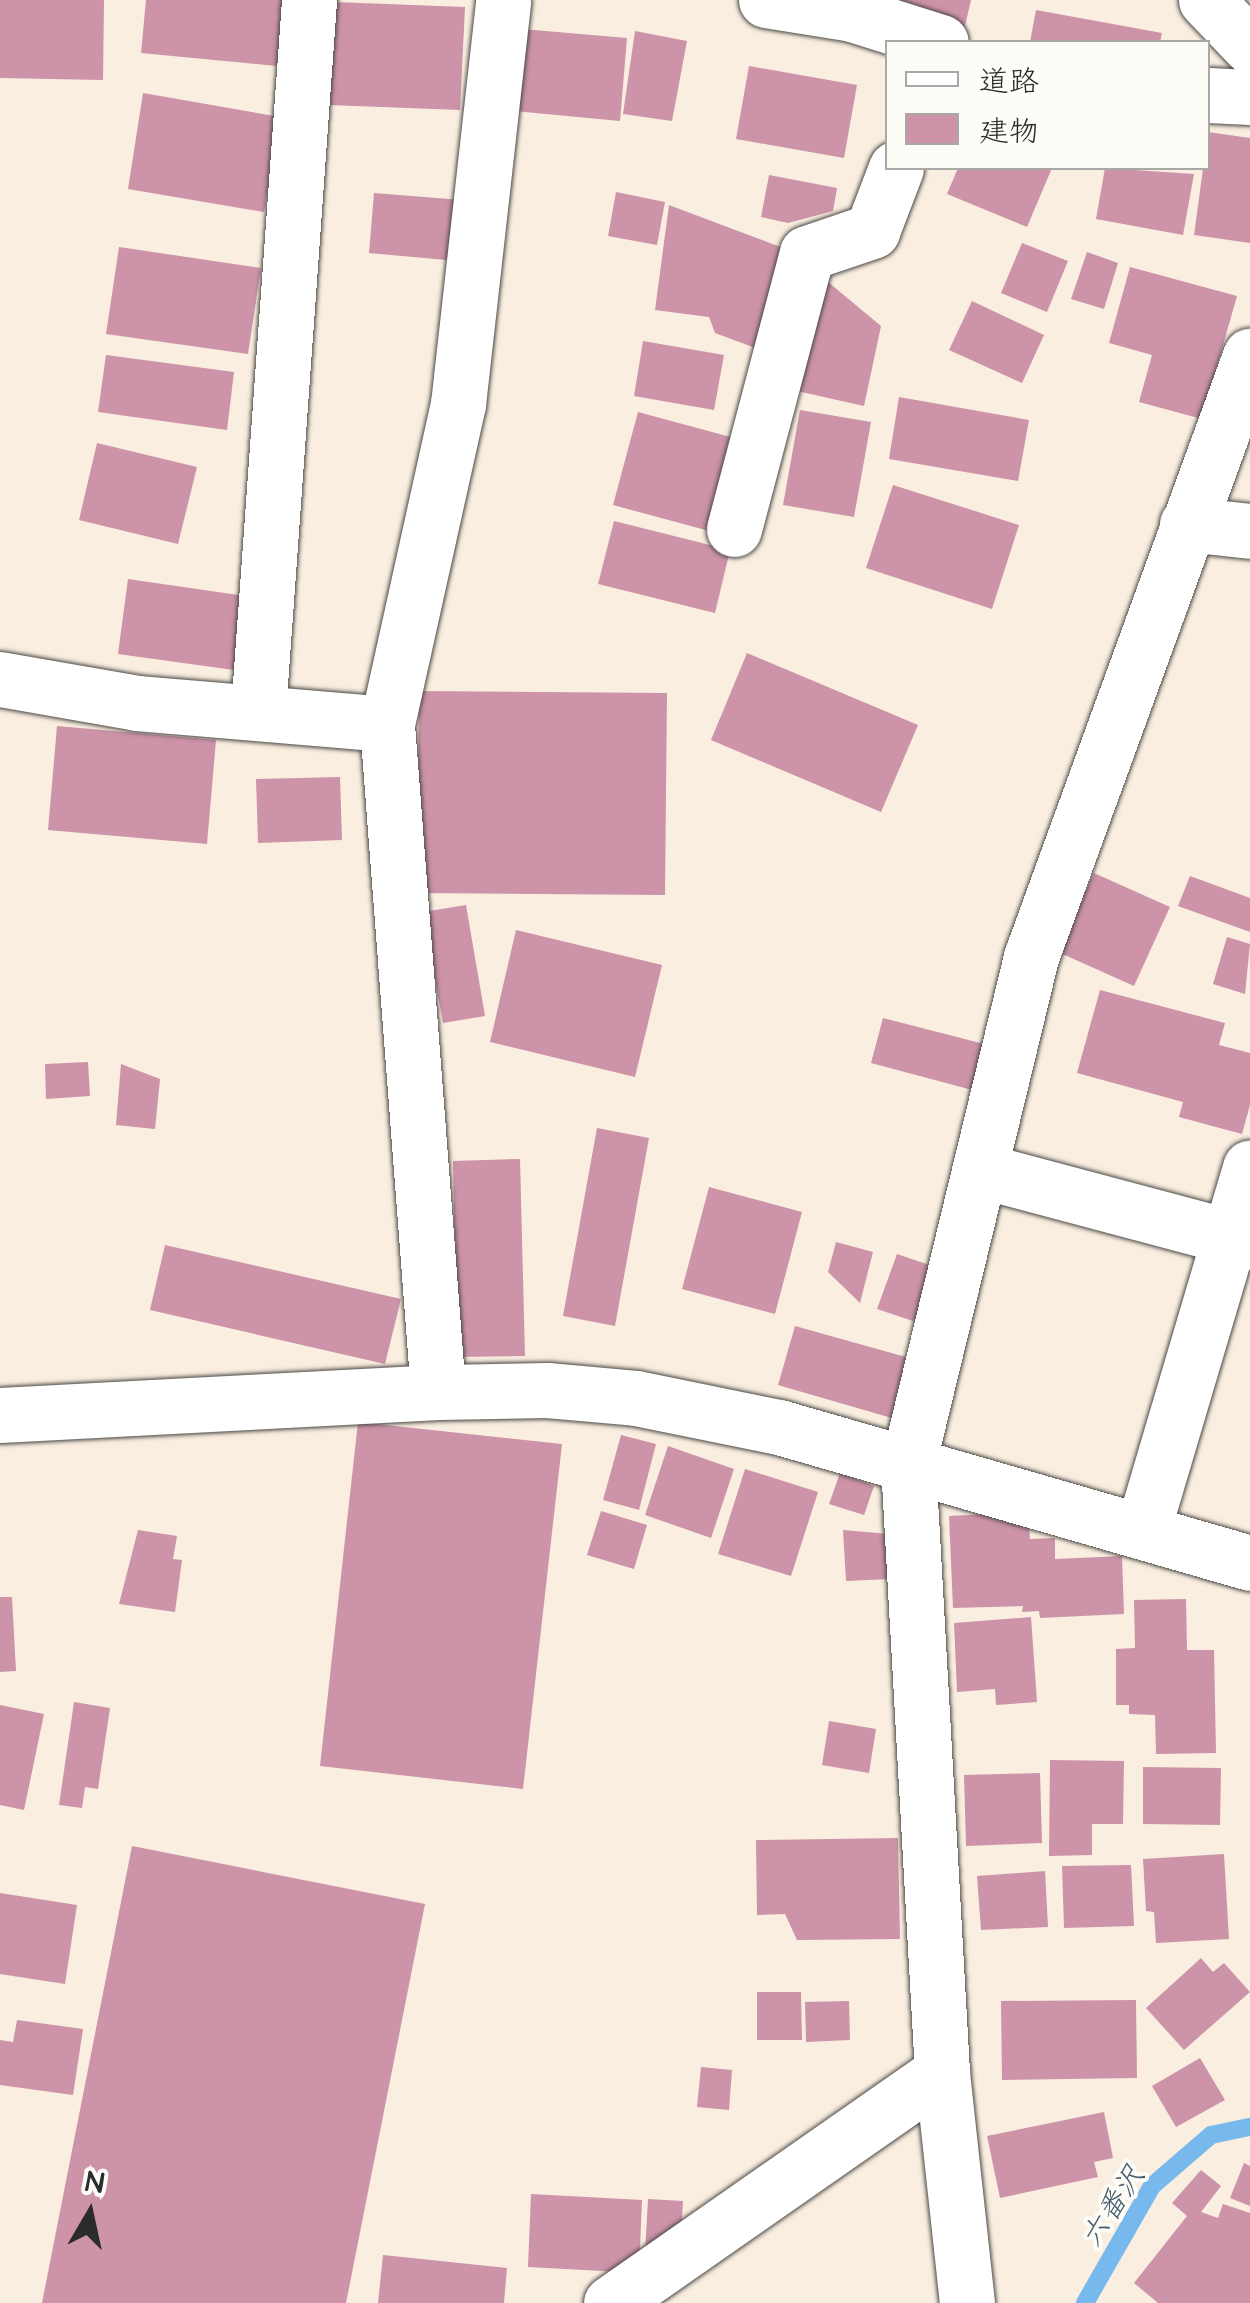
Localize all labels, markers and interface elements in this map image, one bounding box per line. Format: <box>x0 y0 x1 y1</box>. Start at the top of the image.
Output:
legend <box>885 40 1210 170</box>
text: 道路 <box>979 61 1039 103</box>
text: 建物 <box>979 111 1039 153</box>
water label: 六番沢 <box>1073 2159 1153 2255</box>
text: N <box>83 2162 106 2204</box>
north arrow <box>40 2163 140 2263</box>

